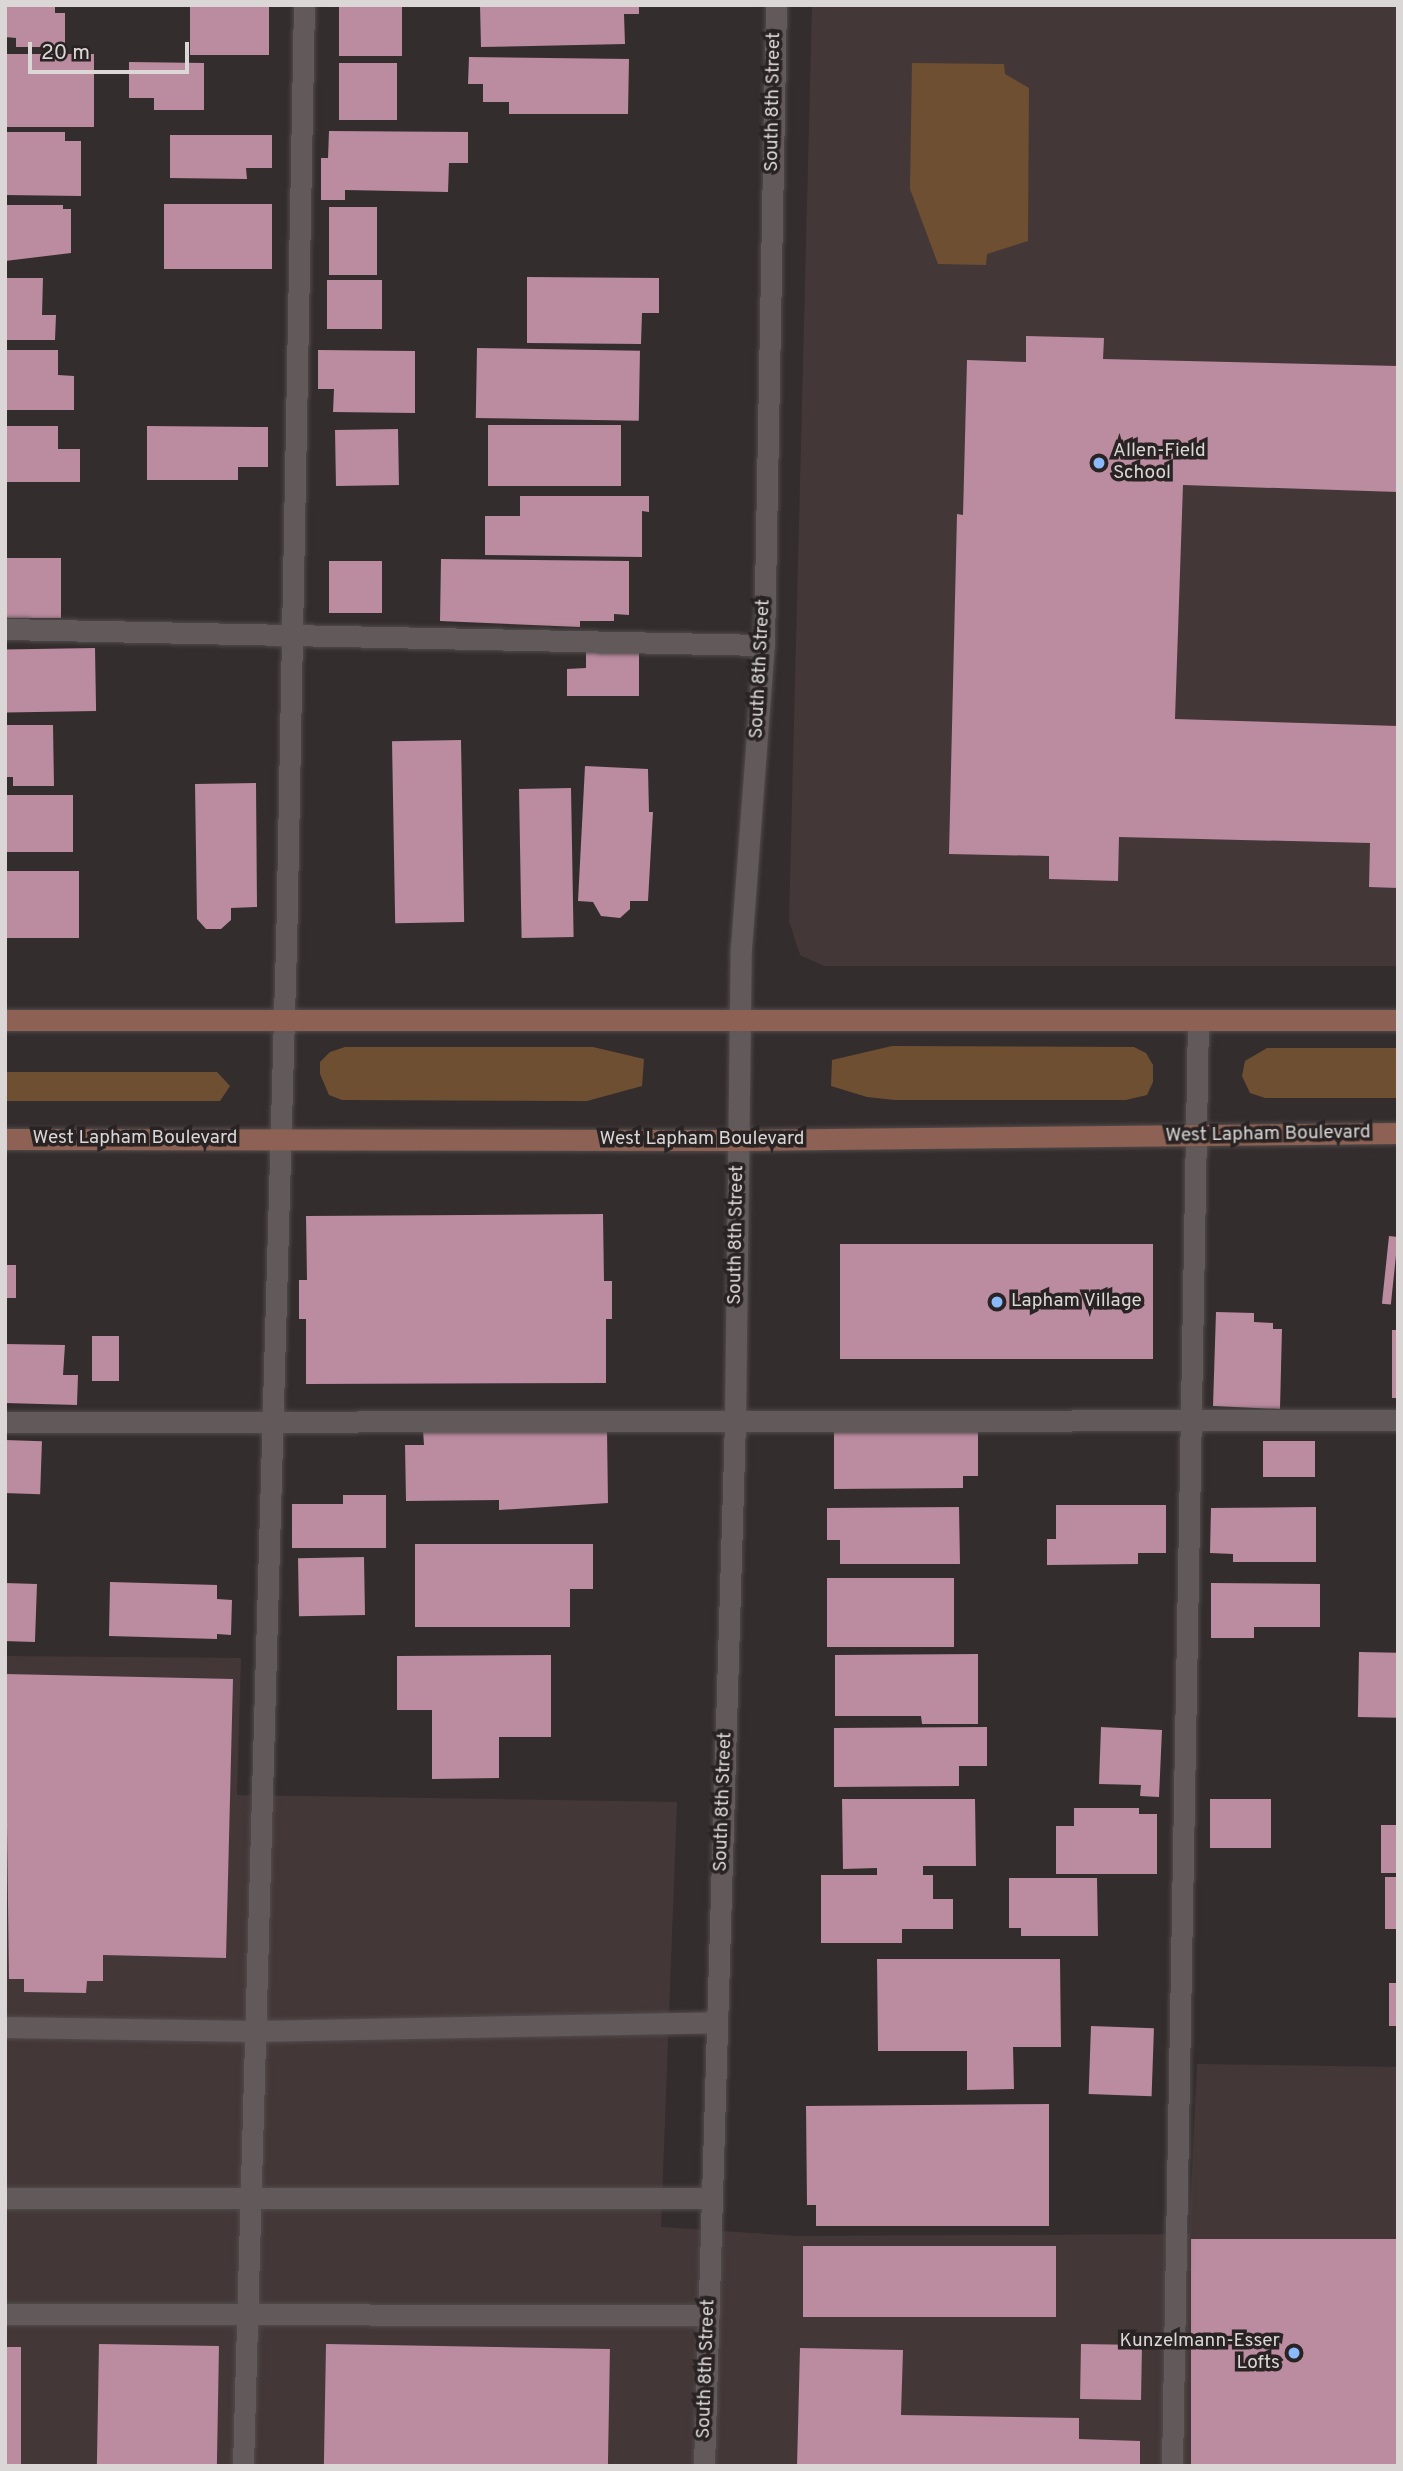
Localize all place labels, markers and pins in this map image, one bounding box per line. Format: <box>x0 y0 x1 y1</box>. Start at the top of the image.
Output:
place label: Allen-Field School <box>1113 441 1206 485</box>
marker: Allen-Field School <box>1091 455 1107 471</box>
place label: Lapham Village <box>1011 1291 1142 1313</box>
marker: Lapham Village <box>989 1294 1005 1310</box>
place label: Kunzelmann-Esser Lofts <box>1120 2331 1280 2375</box>
marker: Kunzelmann-Esser Lofts <box>1286 2345 1302 2361</box>

